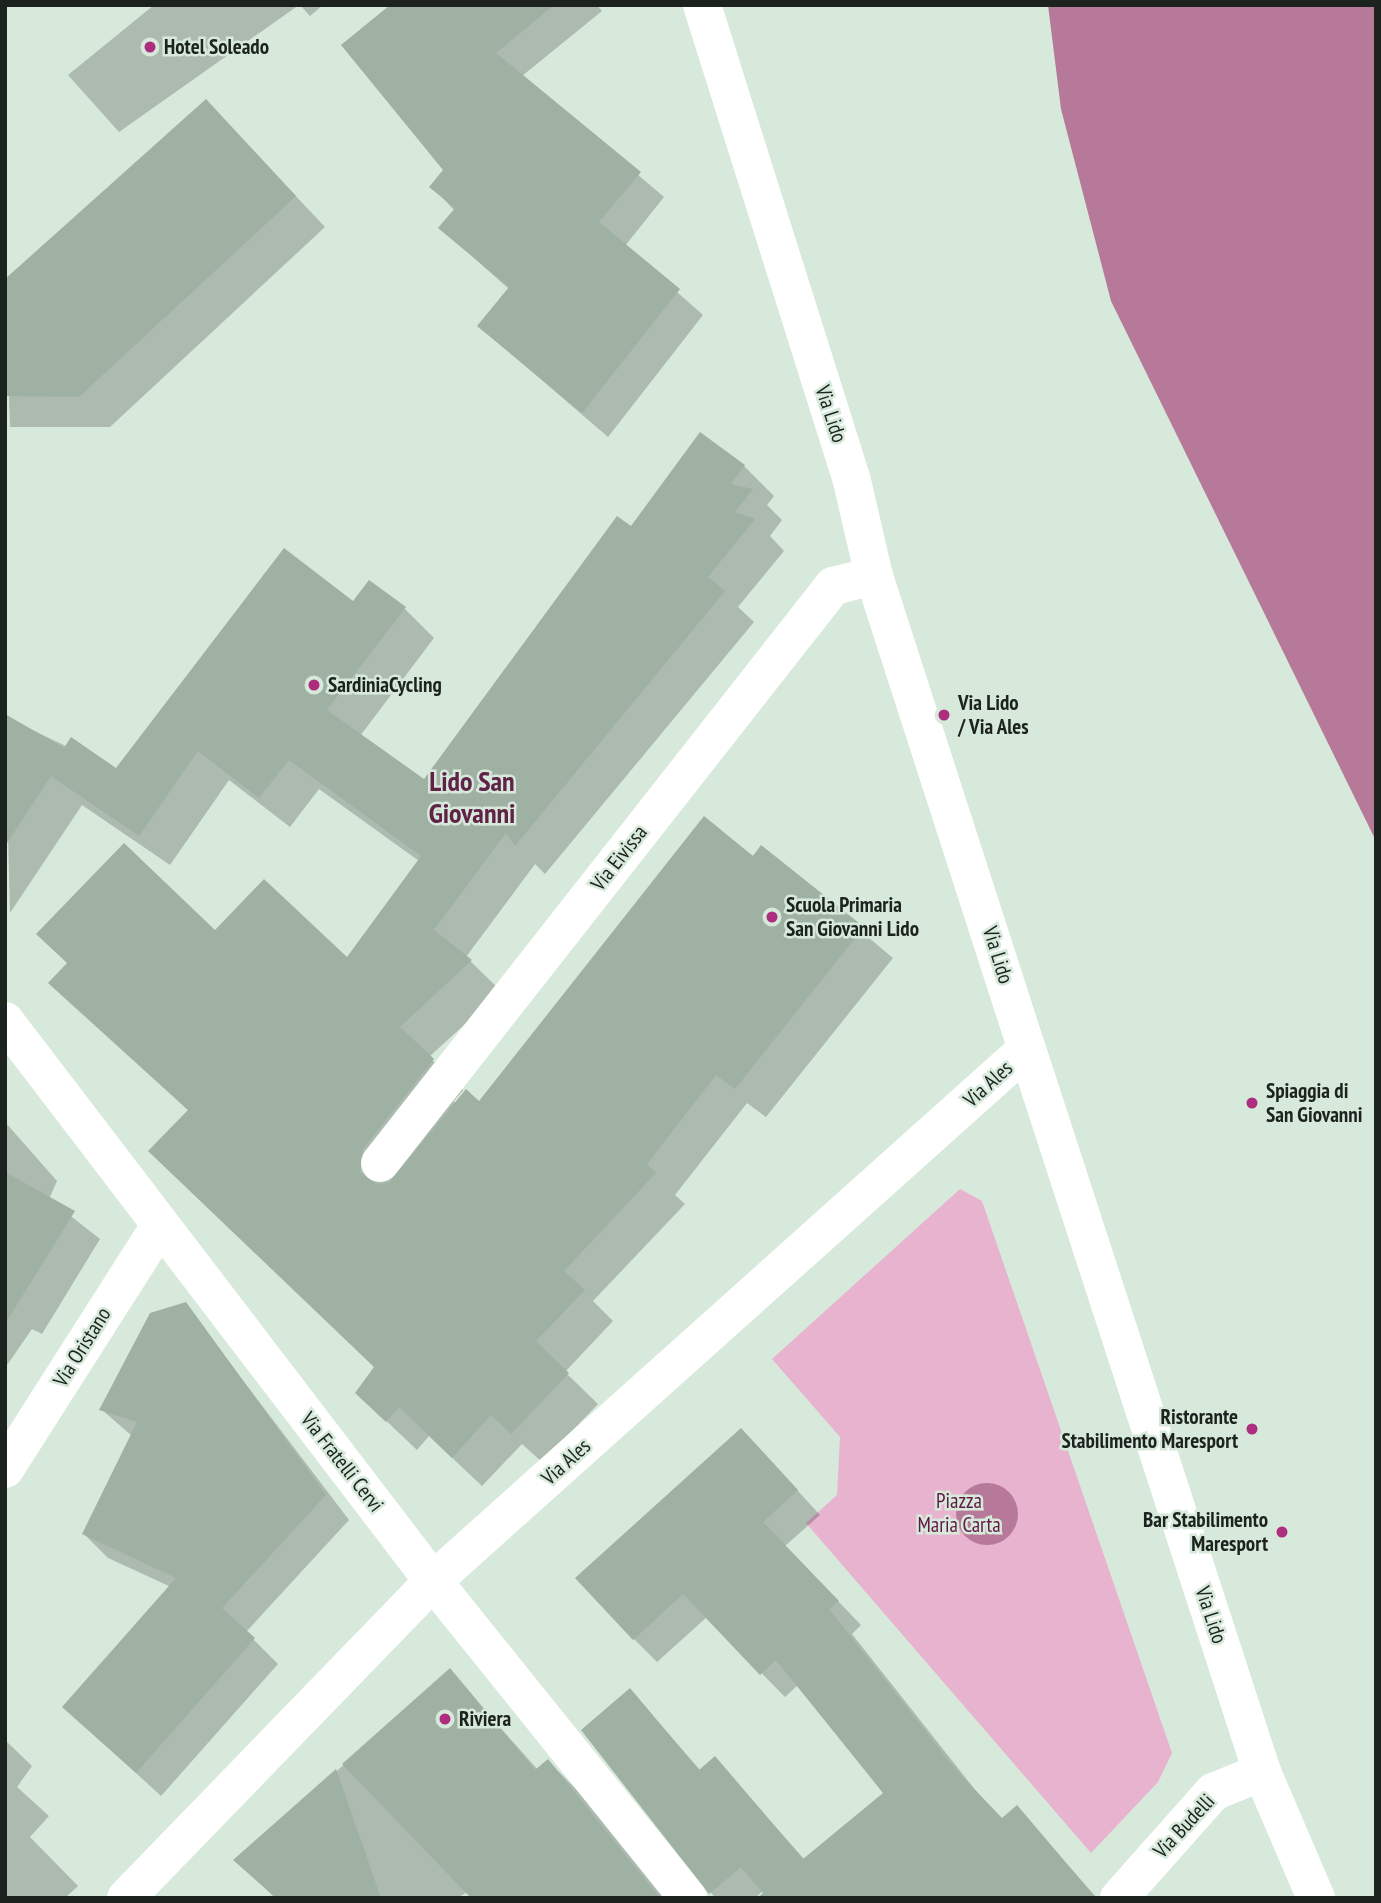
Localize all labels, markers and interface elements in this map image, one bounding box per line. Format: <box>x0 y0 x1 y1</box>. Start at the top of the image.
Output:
place label: Hotel Soleado <box>164 34 269 60</box>
marker: Hotel Soleado <box>142 39 158 55</box>
street label: Via Lido <box>810 382 852 446</box>
place label: SardiniaCycling <box>328 672 442 698</box>
marker: SardiniaCycling <box>306 677 322 693</box>
place label: Via Lido / Via Ales <box>958 690 1030 740</box>
marker: Via Lido / Via Ales <box>936 707 952 723</box>
district label: Lido San Giovanni <box>429 764 515 830</box>
street label: Via Eivissa <box>586 820 652 896</box>
place label: Scuola Primaria San Giovanni Lido <box>786 892 919 942</box>
marker: Scuola Primaria San Giovanni Lido <box>764 909 780 925</box>
street label: Via Lido <box>977 923 1019 987</box>
street label: Via Ales <box>958 1055 1018 1113</box>
place label: Spiaggia di San Giovanni <box>1266 1078 1363 1128</box>
marker: Spiaggia di San Giovanni <box>1244 1095 1260 1111</box>
street label: Via Oristano <box>48 1303 116 1391</box>
place label: Ristorante Stabilimento Maresport <box>1061 1404 1238 1454</box>
street label: Via Fratelli Cervi <box>295 1407 389 1517</box>
marker: Ristorante Stabilimento Maresport <box>1244 1421 1260 1437</box>
street label: Via Ales <box>536 1433 596 1491</box>
park label: Piazza Maria Carta <box>917 1488 1001 1538</box>
place label: Bar Stabilimento Maresport <box>1143 1507 1268 1557</box>
marker: Bar Stabilimento Maresport <box>1274 1524 1290 1540</box>
street label: Via Lido <box>1190 1583 1232 1647</box>
place label: Riviera <box>459 1706 511 1732</box>
marker: Riviera <box>437 1711 453 1727</box>
street label: Via Budelli <box>1148 1789 1220 1863</box>

